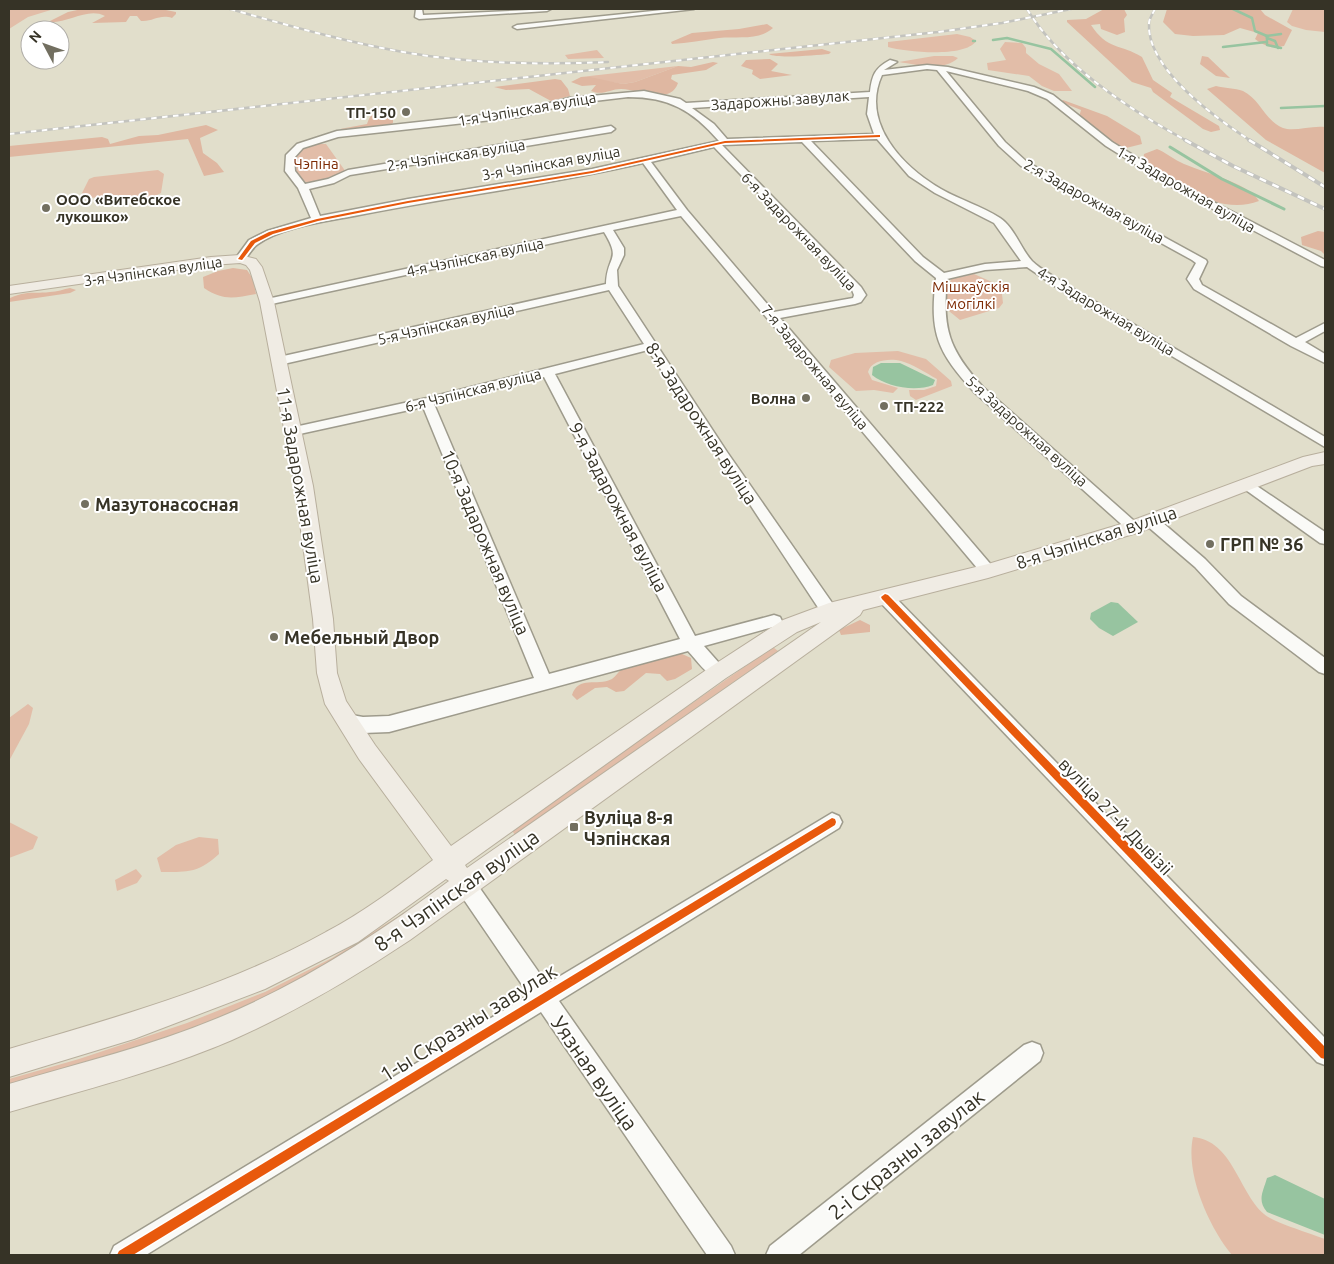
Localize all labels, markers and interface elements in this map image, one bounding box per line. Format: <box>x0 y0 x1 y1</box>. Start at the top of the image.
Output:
north arrow <box>20 20 70 70</box>
text: N <box>26 27 45 46</box>
street label: Задарожны завулак <box>710 87 850 113</box>
street label: 1-я Чэпінская вуліца <box>457 88 597 130</box>
place label: ТП-150 <box>346 104 396 121</box>
marker: ТП-150 <box>400 106 412 118</box>
street label: 2-я Чэпінская вуліца <box>386 136 526 174</box>
street label: 3-я Чэпінская вуліца <box>481 142 621 184</box>
street label: 1-я Задарожная вуліца <box>1114 142 1258 236</box>
park label: Чэпіна <box>293 155 339 172</box>
street label: 2-я Задарожная вуліца <box>1021 155 1167 247</box>
street label: 6-я Задарожная вуліца <box>738 168 860 294</box>
place label: ООО «Витебское лукошко» <box>56 191 181 225</box>
marker: ООО «Витебское лукошко» <box>40 202 52 214</box>
street label: 4-я Чэпінская вуліца <box>405 234 545 280</box>
street label: 3-я Чэпінская вуліца <box>83 253 223 289</box>
street label: 4-я Задарожная вуліца <box>1034 263 1178 359</box>
park label: Мішкаўскія могілкі <box>932 278 1010 312</box>
street label: 5-я Чэпінская вуліца <box>376 300 516 348</box>
street label: 7-я Задарожная вуліца <box>758 301 872 433</box>
street label: 8-я Задарожная вуліца <box>642 338 762 508</box>
street label: 6-я Чэпінская вуліца <box>403 365 543 415</box>
street label: 5-я Задарожная вуліца <box>963 372 1091 490</box>
street label: 11-я Задарожная вуліца <box>274 385 328 585</box>
place label: Волна <box>751 390 796 407</box>
marker: Волна <box>800 392 812 404</box>
place label: ТП-222 <box>894 398 944 415</box>
marker: ТП-222 <box>878 400 890 412</box>
street label: 9-я Задарожная вуліца <box>566 419 672 595</box>
street label: 10-я Задарожная вуліца <box>438 446 534 638</box>
place label: Мазутонасосная <box>95 494 239 514</box>
marker: Мазутонасосная <box>79 498 91 510</box>
street label: 8-я Чэпінская вуліца <box>1013 502 1179 572</box>
place label: ГРП № 36 <box>1220 534 1304 554</box>
marker: ГРП № 36 <box>1204 538 1216 550</box>
place label: Мебельный Двор <box>284 627 439 647</box>
marker: Мебельный Двор <box>268 631 280 643</box>
street label: вуліца 27-й Дывізіі <box>1055 753 1177 879</box>
place label: Вуліца 8-я Чэпінская <box>584 807 673 848</box>
marker: Вуліца 8-я Чэпінская <box>568 821 580 833</box>
street label: 8-я Чэпінская вуліца <box>369 824 543 956</box>
street label: 1-ы Скразны завулак <box>375 958 561 1086</box>
street label: Уязная вуліца <box>547 1011 643 1135</box>
street label: 2-і Скразны завулак <box>823 1084 989 1224</box>

